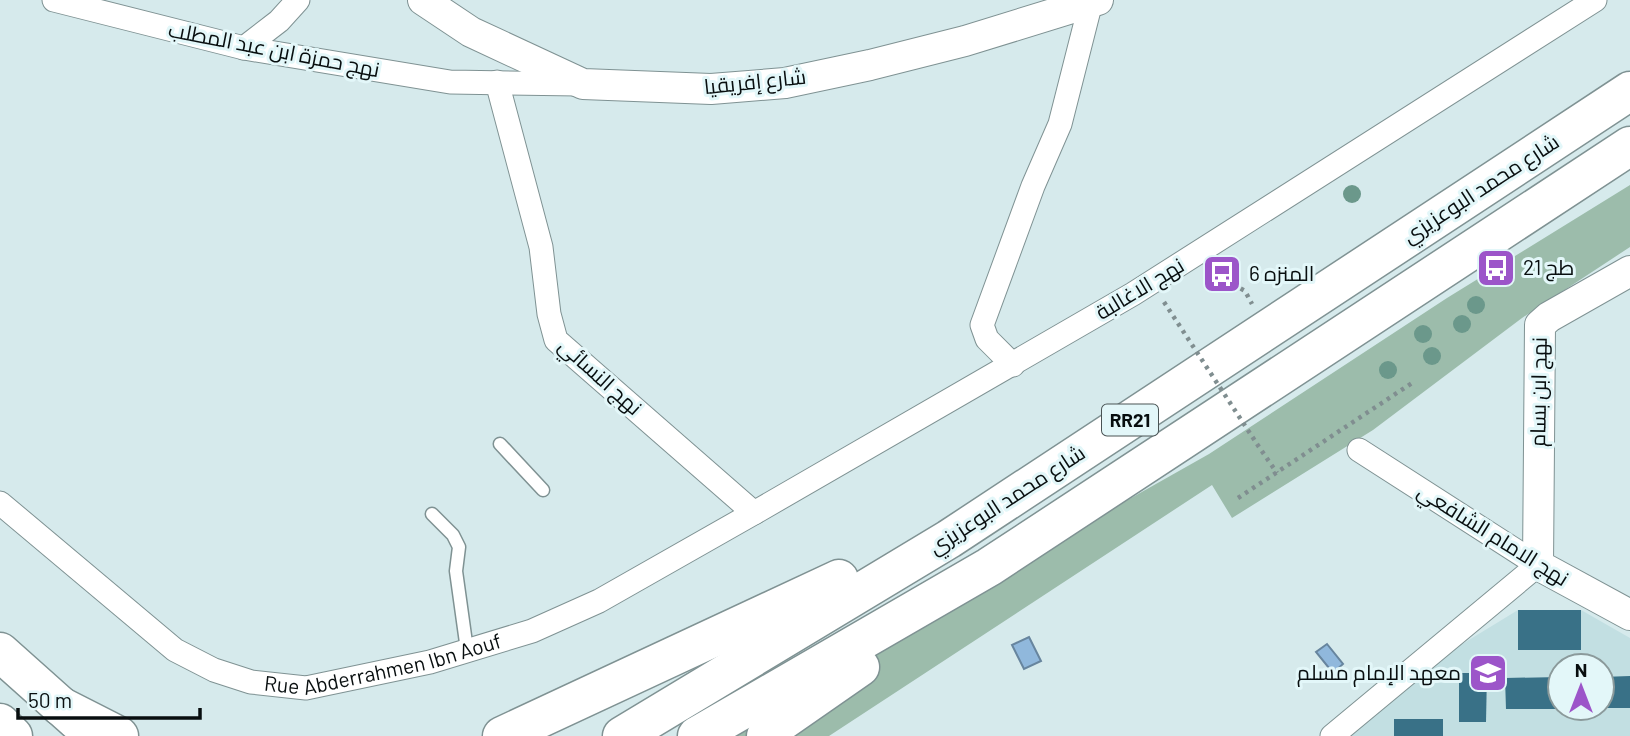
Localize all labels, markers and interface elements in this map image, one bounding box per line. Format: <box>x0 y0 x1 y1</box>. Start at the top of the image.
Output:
street label: نهج حمزة ابن عبد المطلب <box>166 16 382 84</box>
street label: شارع إفريقيا <box>702 63 808 101</box>
street label: شارع محمد البوعزيزي <box>1397 128 1566 252</box>
bus stop icon: طج 21 <box>1475 247 1517 289</box>
street label: نهج الاغالبة <box>1090 252 1190 326</box>
bus stop icon: المنزه 6 <box>1201 253 1243 295</box>
place label: طج 21 <box>1523 254 1574 282</box>
place label: المنزه 6 <box>1249 260 1314 286</box>
street label: نهج النسائي <box>551 332 648 423</box>
street label: نهج ابن بسام <box>1524 337 1554 447</box>
road number: RR21 <box>1102 404 1158 436</box>
street label: شارع محمد البوعزيزي <box>923 439 1092 563</box>
street label: نهج الامام الشافعي <box>1411 477 1574 595</box>
street label: Rue Abderrahmen Ibn Aouf <box>263 627 504 699</box>
school or university icon: معهد الإمام مسلم <box>1467 652 1509 694</box>
north arrow <box>1546 652 1616 722</box>
text: N <box>1575 658 1587 681</box>
place label: معهد الإمام مسلم <box>1297 659 1461 687</box>
scale bar <box>18 676 200 720</box>
text: 50 m <box>28 687 72 712</box>

